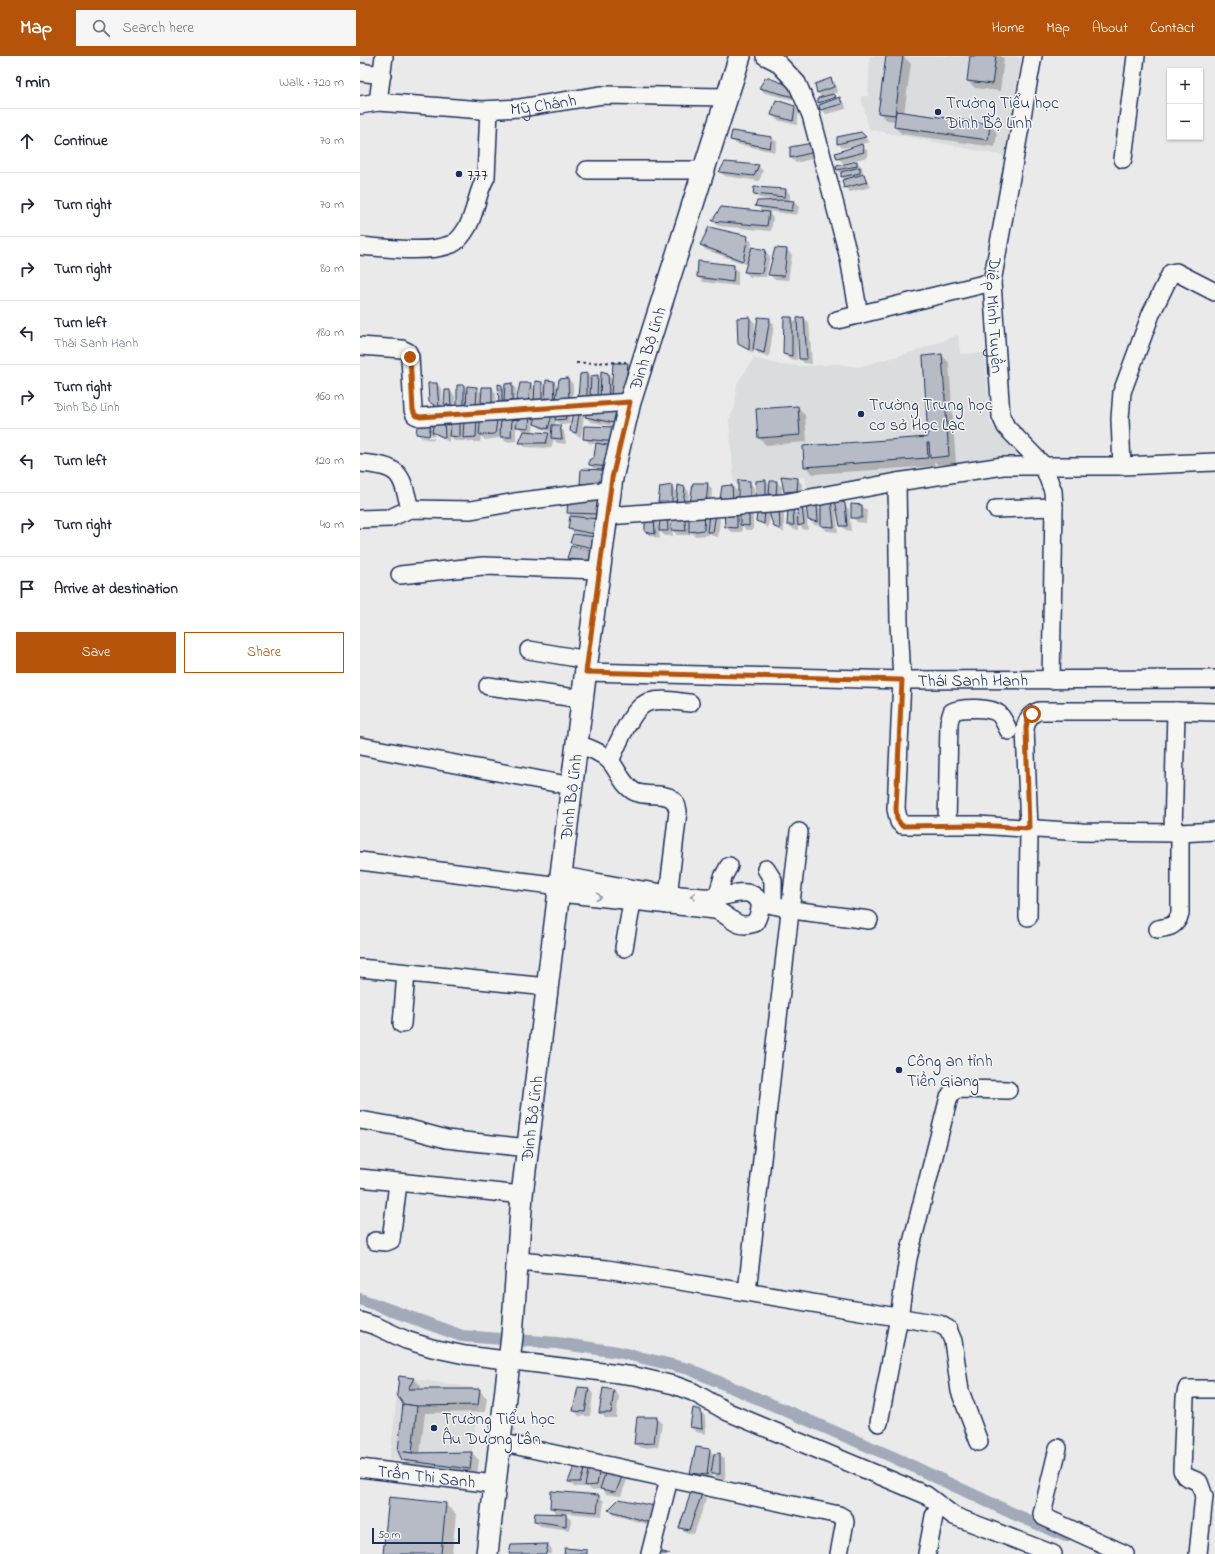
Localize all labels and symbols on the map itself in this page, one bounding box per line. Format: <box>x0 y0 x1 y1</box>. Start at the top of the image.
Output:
street label: Mỹ Chánh <box>510 88 578 123</box>
place label: Trường Tiểu học Đinh Bộ Lĩnh <box>945 91 1059 136</box>
marker: Trường Tiểu học Đinh Bộ Lĩnh <box>933 107 943 117</box>
place label: 777 <box>467 163 488 188</box>
marker: 777 <box>454 169 464 179</box>
street label: Diệp Minh Tuyền <box>978 254 1009 374</box>
street label: Đinh Bộ Lĩnh <box>623 304 673 394</box>
route end <box>401 348 419 366</box>
place label: Trường Trung học cơ sở Học Lạc <box>869 393 993 438</box>
marker: Trường Trung học cơ sở Học Lạc <box>856 409 866 419</box>
street label: Thái Sanh Hạnh <box>918 669 1028 694</box>
route start <box>1023 705 1041 723</box>
street label: Đinh Bộ Lĩnh <box>554 753 590 842</box>
one-way arrow <box>690 891 696 900</box>
one-way arrow <box>595 892 602 901</box>
place label: Công an tỉnh Tiền Giang <box>907 1049 993 1096</box>
marker: Công an tỉnh Tiền Giang <box>894 1065 904 1075</box>
street label: Đinh Bộ Lĩnh <box>515 1074 550 1164</box>
place label: Trường Tiểu học Âu Dương Lân <box>442 1407 555 1454</box>
marker: Trường Tiểu học Âu Dương Lân <box>429 1423 439 1433</box>
street label: Trần Thị Sanh <box>376 1459 477 1496</box>
scale bar <box>372 1526 460 1545</box>

